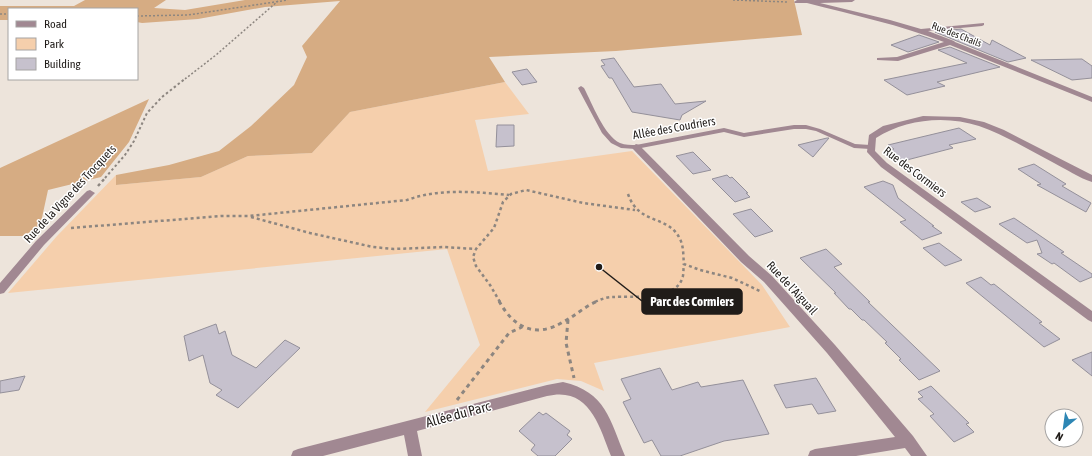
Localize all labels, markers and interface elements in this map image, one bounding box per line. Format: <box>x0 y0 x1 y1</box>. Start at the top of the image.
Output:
legend <box>8 8 138 80</box>
text: Road <box>44 17 67 31</box>
street label: Rue des Chails <box>930 20 984 49</box>
text: Park <box>44 37 65 51</box>
text: Building <box>44 57 82 71</box>
street label: Allée des Coudriers <box>632 114 716 142</box>
street label: Rue de la Vigne des Trocquets <box>21 142 119 246</box>
street label: Rue des Cormiers <box>881 144 949 200</box>
street label: Rue de l’Aiguail <box>764 258 821 318</box>
callout: Parc des Cormiers <box>642 289 742 314</box>
text: Parc des Cormiers <box>650 294 734 309</box>
street label: Allée du Parc <box>424 397 493 430</box>
north arrow <box>1044 408 1084 448</box>
text: N <box>1053 430 1065 444</box>

